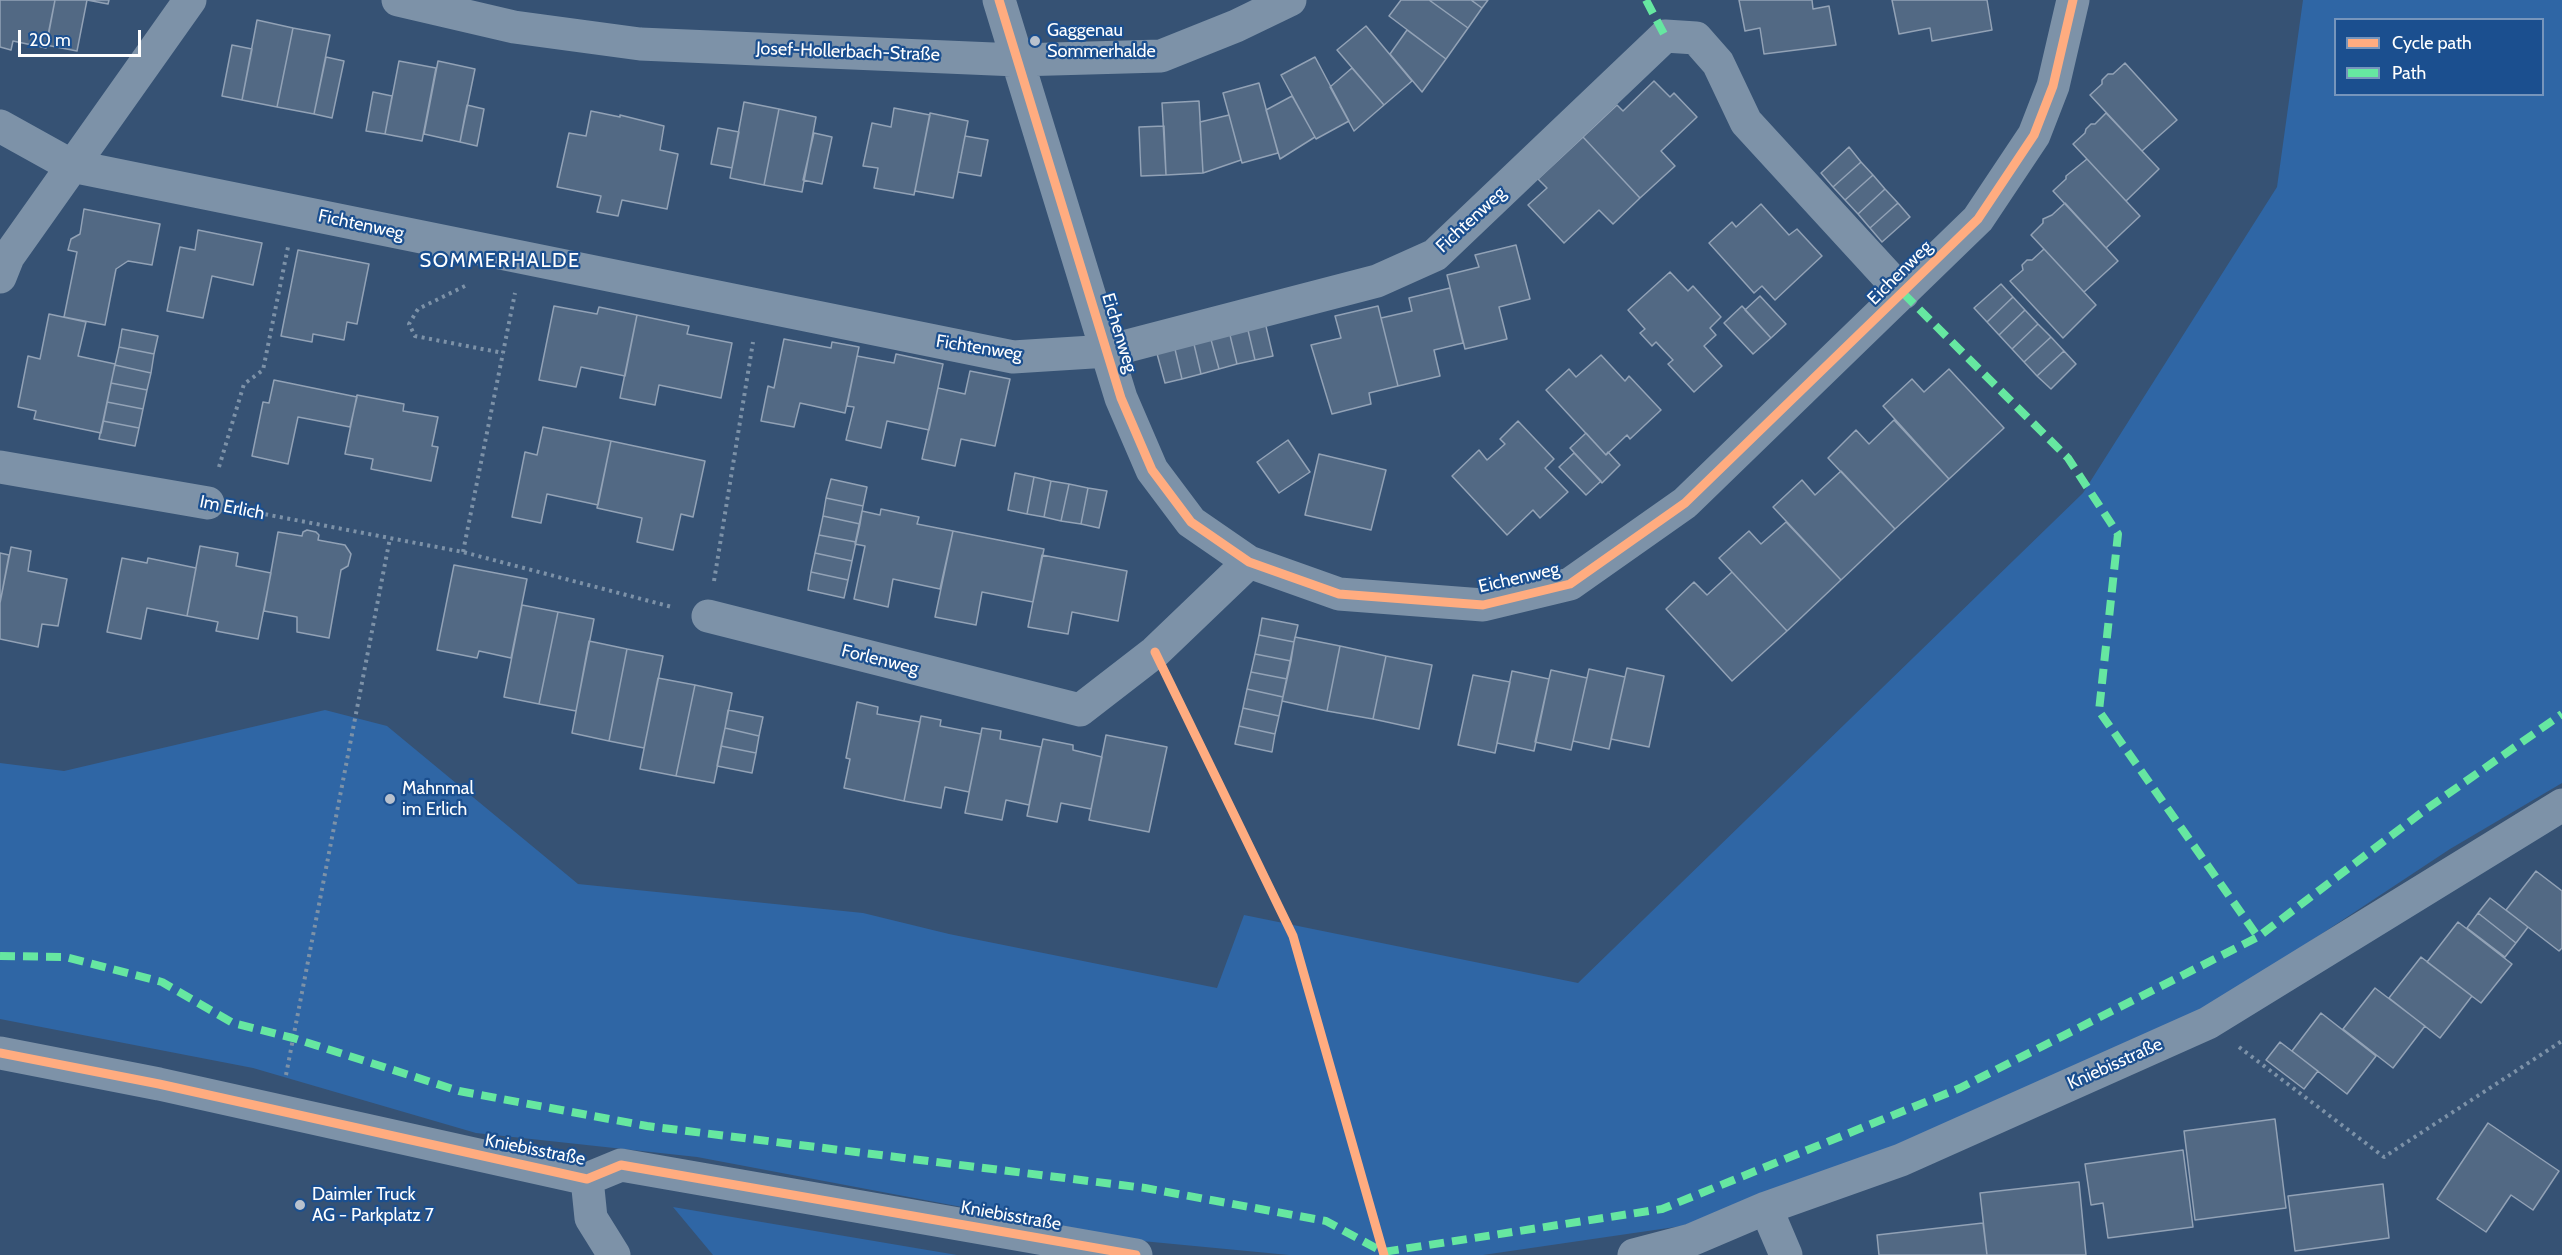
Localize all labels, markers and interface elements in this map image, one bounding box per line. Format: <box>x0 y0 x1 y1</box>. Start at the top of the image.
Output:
scale bar <box>21 18 144 56</box>
legend <box>2334 18 2544 96</box>
place label: Gaggenau Sommerhalde <box>1047 20 1156 63</box>
text: 20 m <box>29 29 71 51</box>
text: Cycle path <box>2392 32 2472 54</box>
marker: Gaggenau Sommerhalde <box>1028 34 1042 48</box>
street label: Josef-Hollerbach-Straße <box>756 38 940 66</box>
text: Path <box>2392 62 2426 84</box>
street label: Fichtenweg <box>1432 182 1510 258</box>
street label: Fichtenweg <box>316 205 406 245</box>
street label: Eichenweg <box>1863 236 1937 310</box>
district label: SOMMERHALDE <box>419 249 581 273</box>
street label: Eichenweg <box>1097 290 1141 376</box>
street label: Fichtenweg <box>934 331 1024 365</box>
street label: Im Erlich <box>198 491 266 525</box>
street label: Eichenweg <box>1476 558 1562 598</box>
street label: Forlenweg <box>839 640 921 680</box>
place label: Mahnmal im Erlich <box>402 778 474 820</box>
marker: Mahnmal im Erlich <box>383 792 397 806</box>
street label: Kniebisstraße <box>2064 1033 2166 1095</box>
street label: Kniebisstraße <box>483 1130 587 1170</box>
place label: Daimler Truck AG − Parkplatz 7 <box>312 1184 434 1226</box>
street label: Kniebisstraße <box>959 1197 1063 1235</box>
marker: Daimler Truck AG − Parkplatz 7 <box>293 1198 307 1212</box>

